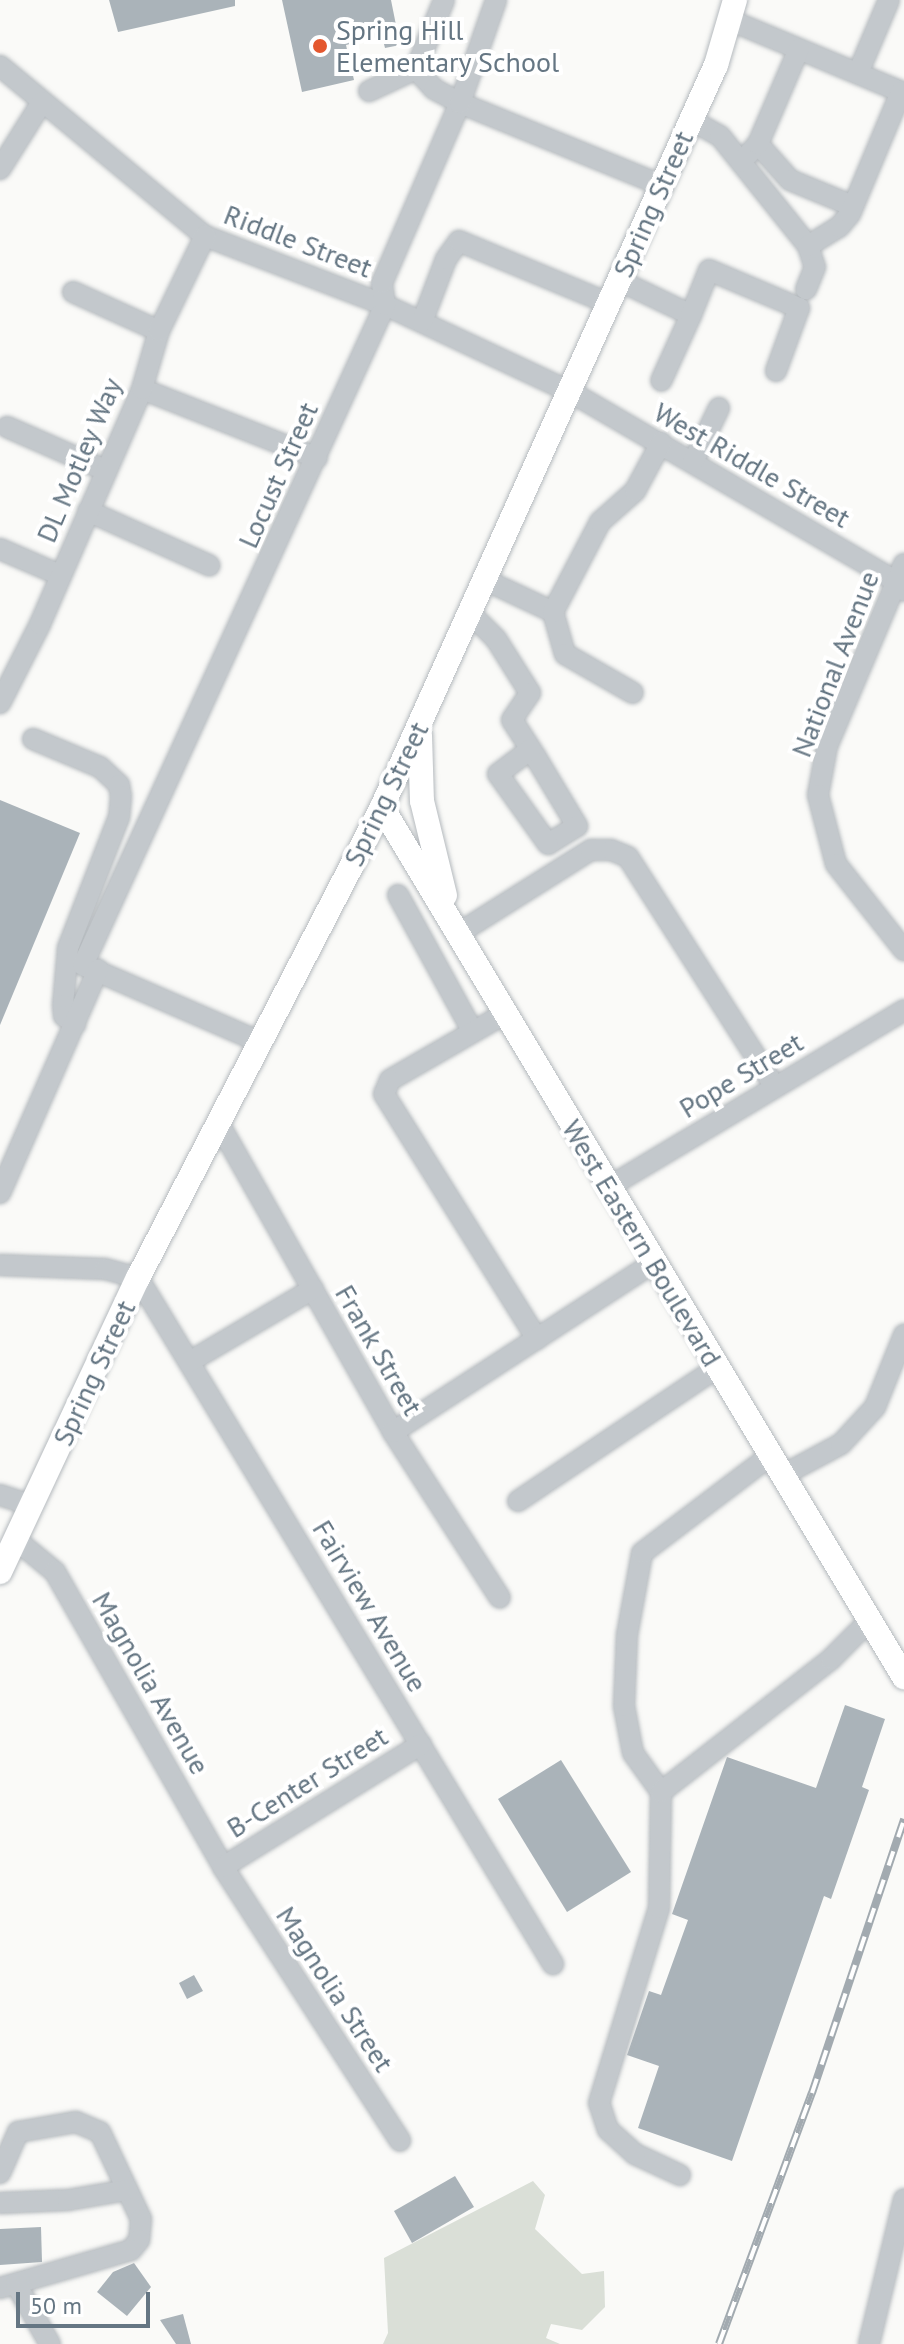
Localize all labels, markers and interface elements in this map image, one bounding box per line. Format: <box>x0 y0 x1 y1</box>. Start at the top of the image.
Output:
place label: Spring Hill Elementary School <box>336 13 560 79</box>
marker: Spring Hill Elementary School <box>311 37 329 55</box>
street label: Spring Street <box>606 126 700 282</box>
street label: Riddle Street <box>219 197 377 285</box>
street label: DL Motley Way <box>29 371 129 549</box>
street label: West Riddle Street <box>648 395 856 535</box>
street label: Locust Street <box>231 397 325 553</box>
street label: National Avenue <box>784 566 886 762</box>
street label: Spring Street <box>337 716 435 872</box>
street label: Pope Street <box>673 1025 809 1125</box>
street label: West Eastern Boulevard <box>555 1114 729 1372</box>
street label: Frank Street <box>328 1279 430 1421</box>
street label: Spring Street <box>46 1295 142 1451</box>
street label: Fairview Avenue <box>305 1513 435 1699</box>
street label: Magnolia Avenue <box>85 1585 217 1781</box>
street label: B-Center Street <box>221 1719 393 1845</box>
street label: Magnolia Street <box>269 1900 401 2078</box>
scale bar <box>20 2276 154 2326</box>
text: 50 m <box>30 2290 82 2321</box>

